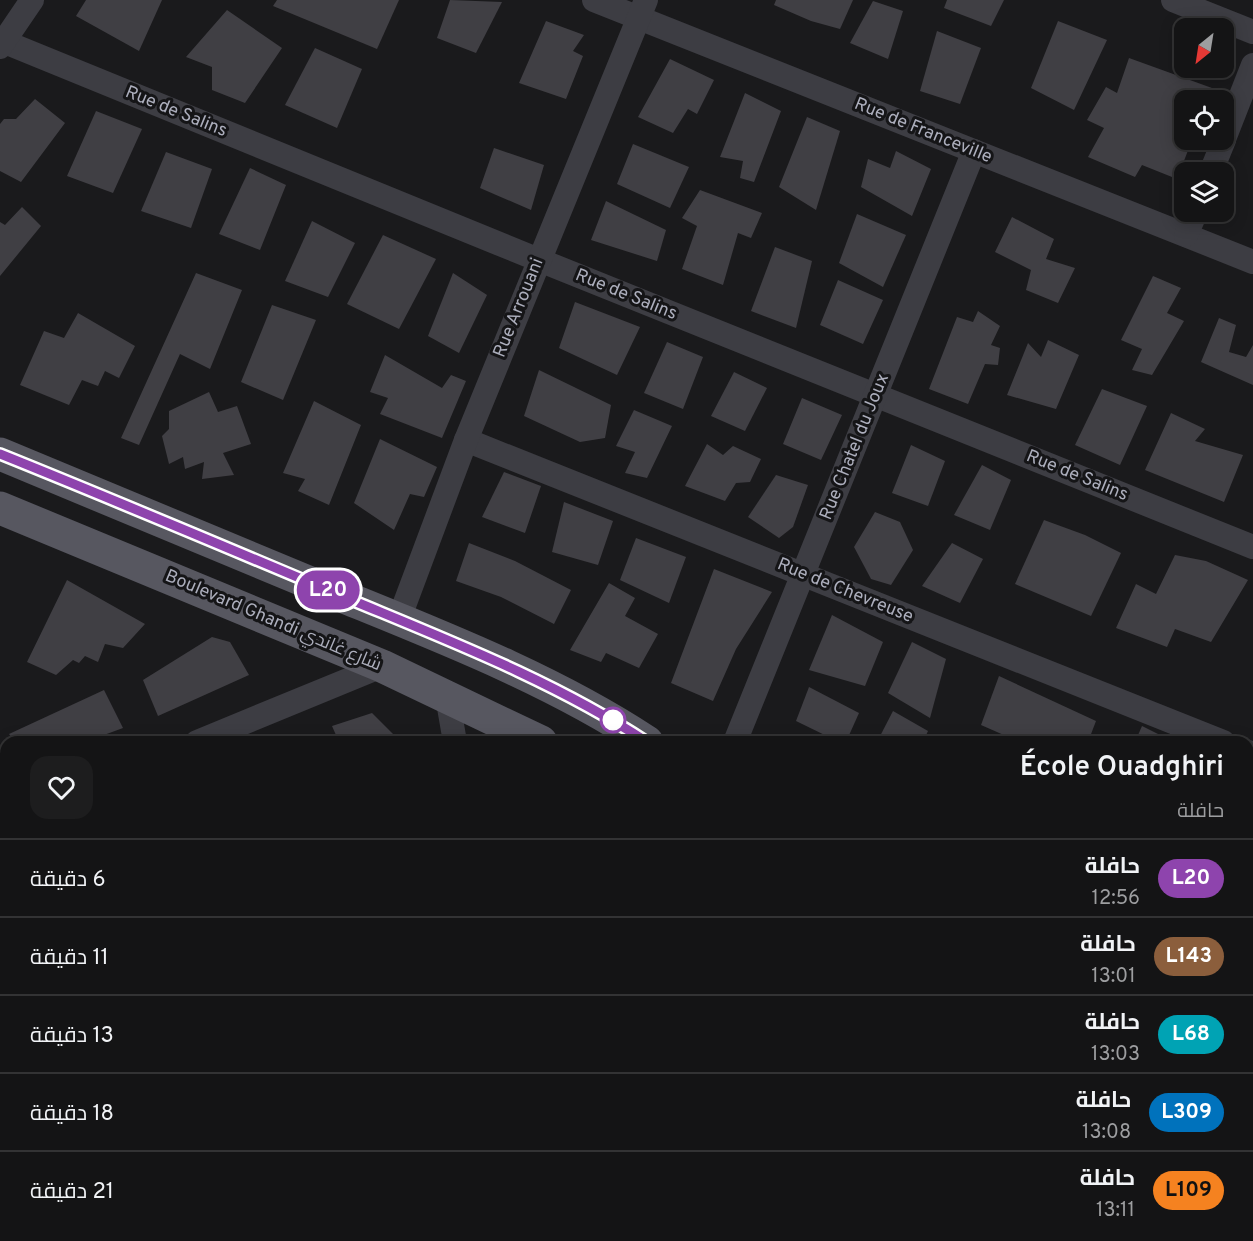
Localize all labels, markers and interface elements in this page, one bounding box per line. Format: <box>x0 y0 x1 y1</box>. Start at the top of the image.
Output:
north arrow <box>1174 18 1234 78</box>
map controls <box>1174 18 1234 222</box>
street label: Rue de Salins <box>122 81 230 143</box>
button: locate <box>1174 90 1234 150</box>
street label: Rue de Franceville <box>851 93 995 169</box>
button: layers <box>1174 162 1234 222</box>
street label: Rue Arrouani <box>489 255 549 361</box>
street label: Rue de Salins <box>572 264 680 326</box>
street label: Rue Chatel du Joux <box>815 370 895 524</box>
street label: Rue de Salins <box>1023 445 1131 507</box>
street label: Rue de Chevreuse <box>774 553 916 629</box>
street label: Boulevard Ghandi شارع غاندي <box>161 565 385 678</box>
line badge: L20 <box>294 570 362 610</box>
text: L20 <box>309 577 347 604</box>
unlabelled marker <box>600 707 626 733</box>
text: École Ouadghiri <box>1020 750 1224 786</box>
button: heart <box>30 756 93 819</box>
text: حافلة <box>1177 799 1224 825</box>
text: حافلة <box>1085 854 1140 881</box>
text: L20 <box>1172 865 1210 892</box>
text: 6 دقيقة <box>30 867 106 894</box>
text: 12:56 <box>1091 886 1140 912</box>
text: حافلة <box>1080 932 1136 959</box>
text: L143 <box>1166 943 1212 970</box>
text: 11 دقيقة <box>30 945 109 972</box>
text: 13:01 <box>1091 964 1136 990</box>
text: حافلة <box>1085 1010 1140 1037</box>
text: L68 <box>1172 1021 1210 1048</box>
text: 13 دقيقة <box>30 1023 114 1050</box>
text: 13:03 <box>1091 1042 1140 1068</box>
text: حافلة <box>1076 1088 1131 1115</box>
text: L309 <box>1161 1099 1212 1126</box>
text: 18 دقيقة <box>30 1101 114 1128</box>
text: 13:08 <box>1082 1120 1131 1146</box>
text: حافلة <box>1080 1166 1135 1193</box>
text: L109 <box>1165 1177 1212 1204</box>
text: 21 دقيقة <box>30 1179 114 1206</box>
text: 13:11 <box>1096 1198 1135 1224</box>

